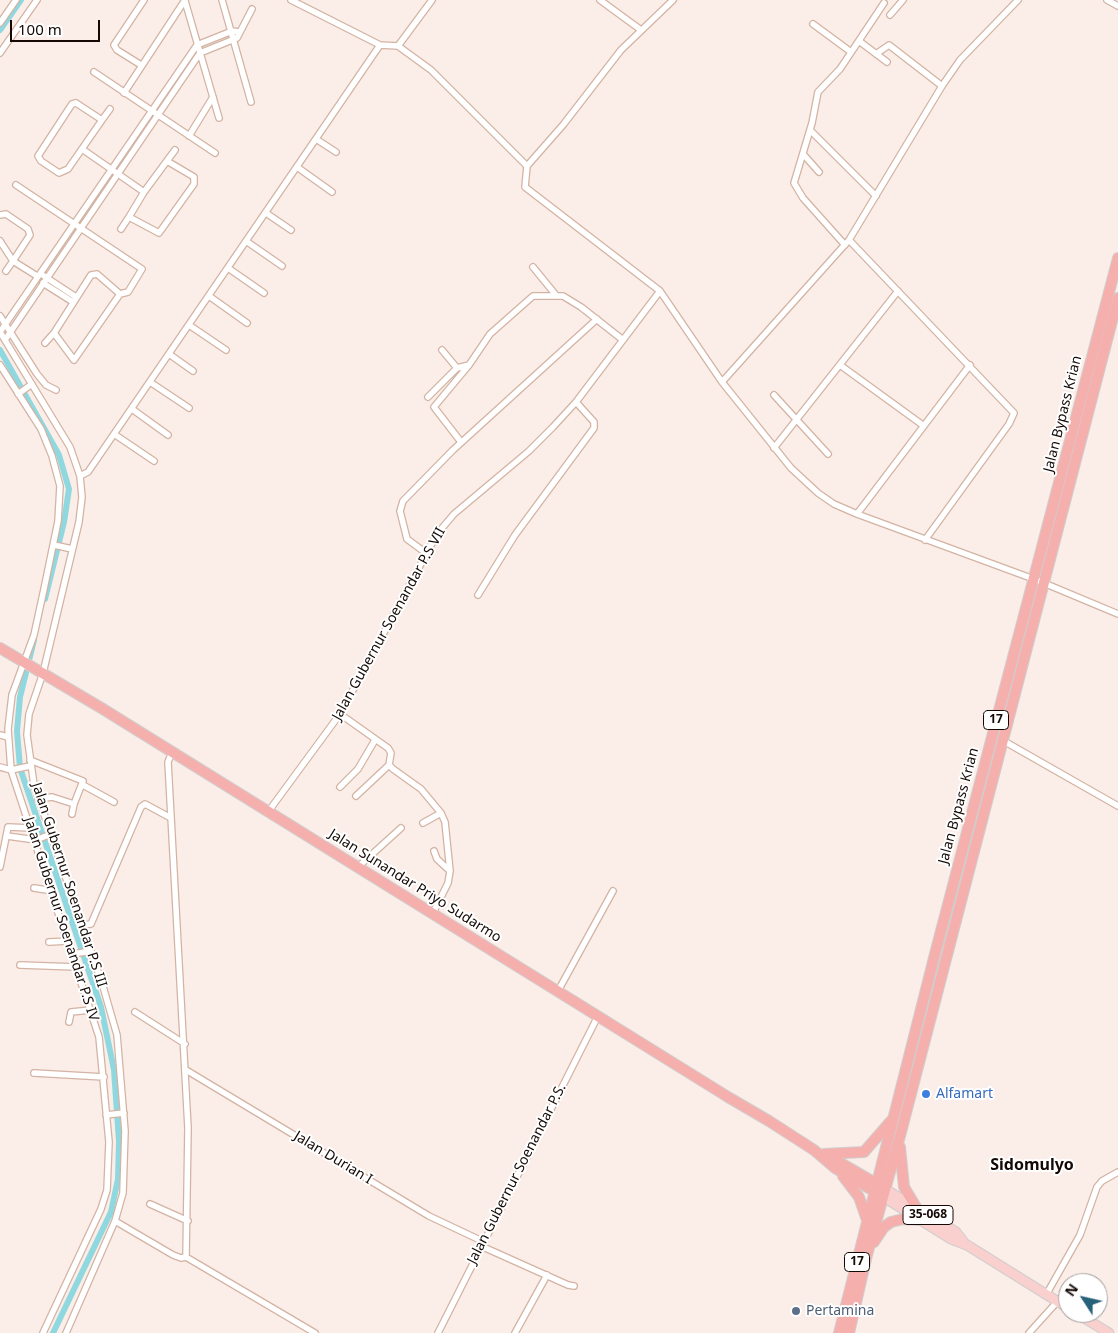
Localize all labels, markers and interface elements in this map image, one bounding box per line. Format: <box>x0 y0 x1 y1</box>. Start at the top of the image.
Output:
scale bar <box>12 10 102 42</box>
text: 100 m <box>18 19 62 39</box>
street label: Jalan Bypass Krian <box>1040 354 1086 474</box>
street label: Jalan Gubernur Soenandar P.S VII <box>329 525 449 723</box>
road number: 17 <box>984 710 1008 730</box>
street label: Jalan Bypass Krian <box>935 746 983 866</box>
street label: Jalan Gubernur Soenandar P.S III <box>28 780 110 990</box>
street label: Jalan Gubernur Soenandar P.S IV <box>20 815 102 1023</box>
street label: Jalan Sunandar Priyo Sudarmo <box>326 826 504 946</box>
street label: Jalan Gubernur Soenandar P.S. <box>464 1081 570 1267</box>
place label: Alfamart <box>936 1086 993 1102</box>
marker: Alfamart <box>920 1088 932 1100</box>
street label: Jalan Durian I <box>291 1128 375 1188</box>
district label: Sidomulyo <box>990 1155 1074 1175</box>
road number: 35-068 <box>903 1206 953 1224</box>
road number: 17 <box>844 1252 870 1272</box>
north arrow <box>1058 1273 1108 1323</box>
text: N <box>1060 1280 1082 1300</box>
place label: Pertamina <box>806 1303 874 1319</box>
marker: Pertamina <box>790 1305 802 1317</box>

